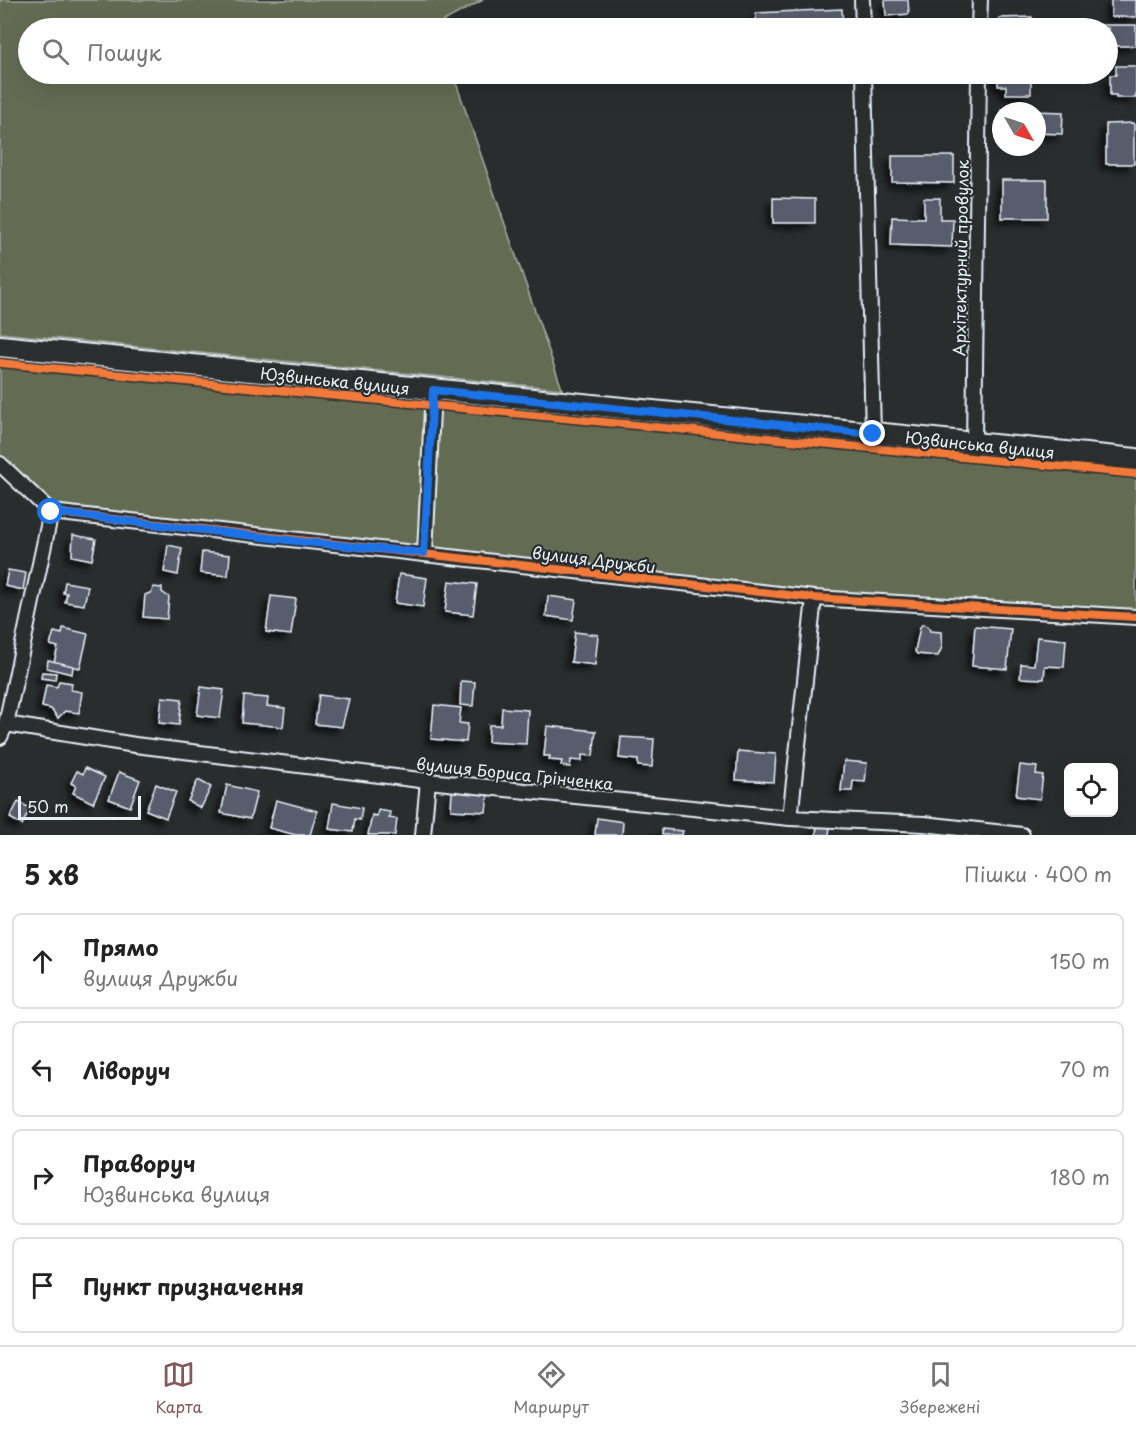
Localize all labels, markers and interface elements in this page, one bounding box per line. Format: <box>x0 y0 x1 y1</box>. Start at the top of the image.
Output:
search box <box>18 18 1118 84</box>
icon: search <box>39 35 72 68</box>
text: Пошук <box>87 35 162 68</box>
north arrow <box>992 102 1046 156</box>
street label: Архітектурний провулок <box>946 159 974 356</box>
street label: Юзвинська вулиця <box>259 360 411 400</box>
route end <box>859 420 885 446</box>
street label: Юзвинська вулиця <box>904 424 1056 464</box>
route start <box>37 498 63 524</box>
street label: вулиця Дружби <box>531 540 657 578</box>
street label: вулиця Бориса Грінченка <box>415 751 615 795</box>
map controls <box>1064 763 1118 817</box>
button: locate <box>1064 763 1118 817</box>
scale bar <box>18 793 141 820</box>
text: 50 m <box>27 794 68 818</box>
text: 5 хв <box>24 855 79 894</box>
text: Пішки · 400 m <box>964 859 1112 889</box>
text: Прямо <box>83 930 158 963</box>
icon: ahead <box>26 945 59 978</box>
text: 150 m <box>1050 946 1110 976</box>
text: вулиця Дружби <box>83 963 238 993</box>
icon: left <box>26 1053 59 1086</box>
text: Ліворуч <box>83 1053 170 1086</box>
text: 70 m <box>1060 1054 1110 1084</box>
text: Праворуч <box>83 1146 196 1179</box>
icon: right <box>26 1161 59 1194</box>
text: 180 m <box>1050 1162 1110 1192</box>
text: Юзвинська вулиця <box>83 1179 270 1209</box>
icon: arrive <box>26 1269 59 1302</box>
text: Пункт призначення <box>83 1269 304 1302</box>
tab: Карта <box>155 1358 202 1418</box>
tab: Маршрут <box>513 1358 589 1418</box>
tab: Збережені <box>900 1358 981 1418</box>

